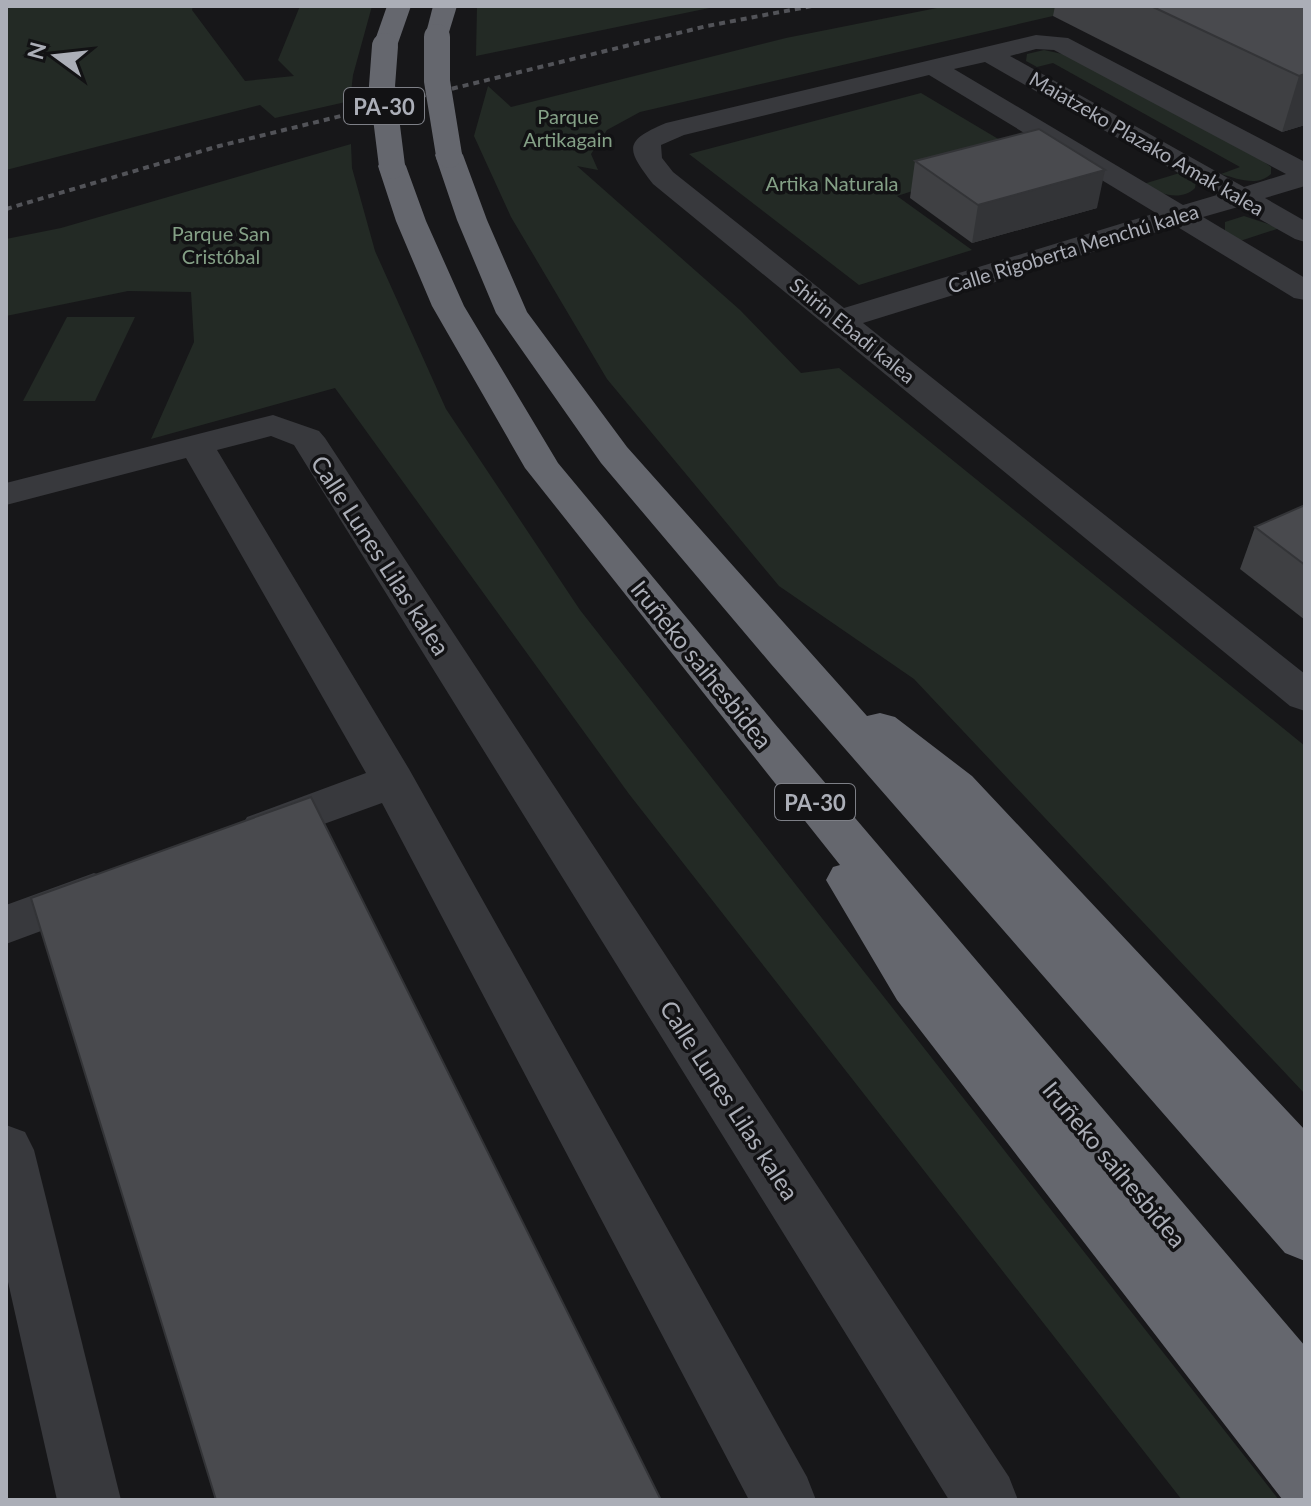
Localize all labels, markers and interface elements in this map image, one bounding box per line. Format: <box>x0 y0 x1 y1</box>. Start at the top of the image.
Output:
north arrow <box>16 16 96 96</box>
text: N <box>21 39 51 62</box>
street label: Maiatzeko Plazako Amak kalea <box>1025 66 1269 220</box>
road number: PA-30 <box>344 88 424 124</box>
park label: Parque Artikagain <box>523 104 613 151</box>
park label: Artika Naturala <box>765 171 899 195</box>
street label: Calle Rigoberta Menchú kalea <box>945 198 1201 298</box>
park label: Parque San Cristóbal <box>172 221 270 268</box>
street label: Shirin Ebadi kalea <box>786 272 920 388</box>
street label: Calle Lunes Lilas kalea <box>306 450 456 660</box>
street label: Iruñeko saihesbidea <box>625 574 779 754</box>
road number: PA-30 <box>775 784 855 820</box>
street label: Calle Lunes Lilas kalea <box>655 995 805 1205</box>
street label: Iruñeko saihesbidea <box>1037 1075 1193 1253</box>

